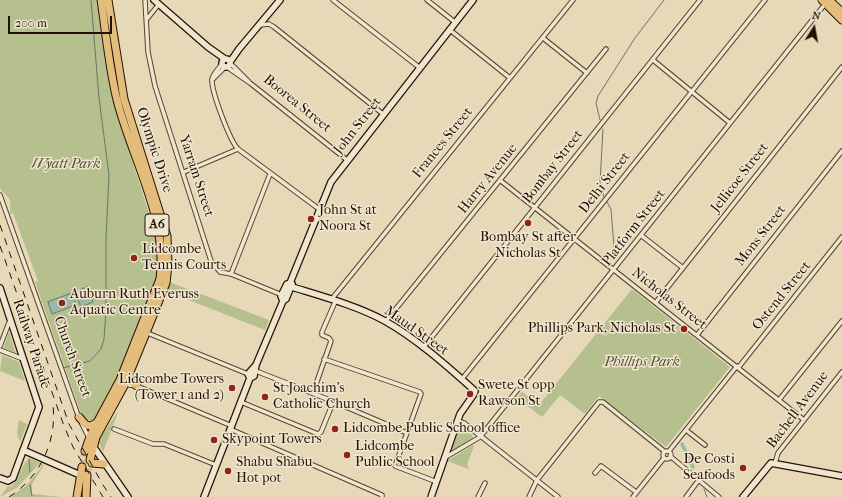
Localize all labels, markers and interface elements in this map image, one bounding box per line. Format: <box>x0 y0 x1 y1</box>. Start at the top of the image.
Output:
scale bar <box>10 8 114 34</box>
north arrow <box>794 8 834 48</box>
text: N <box>811 9 822 23</box>
text: 200 m <box>15 16 47 30</box>
street label: Boorea Street <box>260 72 334 136</box>
street label: John Street <box>330 94 386 158</box>
street label: Frances Street <box>409 104 477 182</box>
street label: Olympic Drive <box>132 105 176 195</box>
street label: Bombay Street <box>519 127 587 207</box>
street label: Yarram Street <box>175 133 217 219</box>
street label: Jellicoe Street <box>708 140 772 216</box>
street label: Harry Avenue <box>455 141 521 217</box>
street label: Delhi Street <box>576 149 634 217</box>
park label: Wyatt Park <box>31 157 101 173</box>
street label: Platform Street <box>599 186 669 270</box>
street label: Mons Street <box>732 202 790 270</box>
place label: John St at Noora St <box>319 203 377 236</box>
road number: A6 <box>145 214 169 236</box>
marker: John St at Noora St <box>306 214 316 224</box>
marker: Bombay St after Nicholas St <box>523 218 533 228</box>
place label: Bombay St after Nicholas St <box>480 230 576 262</box>
place label: Lidcombe Tennis Courts <box>142 242 226 274</box>
marker: Lidcombe Tennis Courts <box>129 253 139 263</box>
street label: Ostend Street <box>749 258 815 334</box>
street label: Nicholas Street <box>628 264 710 334</box>
place label: Auburn Ruth Everuss Aquatic Centre <box>70 287 199 320</box>
street label: Railway Parade <box>9 297 53 391</box>
marker: Auburn Ruth Everuss Aquatic Centre <box>57 298 67 308</box>
street label: Maud Street <box>381 303 451 359</box>
street label: Church Street <box>50 314 94 400</box>
place label: Phillips Park, Nicholas St <box>528 321 676 337</box>
marker: Phillips Park, Nicholas St <box>679 324 689 334</box>
park label: Phillips Park <box>604 355 680 371</box>
street label: Bachell Avenue <box>764 368 832 452</box>
place label: Lidcombe Towers (Tower 1 and 2) <box>119 372 224 404</box>
place label: Swete St opp Rawson St <box>478 378 554 410</box>
place label: St Joachim’s Catholic Church <box>273 381 371 414</box>
marker: Lidcombe Towers (Tower 1 and 2) <box>227 383 237 393</box>
marker: Swete St opp Rawson St <box>465 389 475 399</box>
marker: St Joachim’s Catholic Church <box>260 392 270 402</box>
place label: Lidcombe Public School office <box>343 421 520 437</box>
marker: Lidcombe Public School office <box>330 424 340 434</box>
place label: Skypoint Towers <box>222 432 322 448</box>
marker: Skypoint Towers <box>209 435 219 445</box>
place label: Lidcombe Public School <box>355 439 435 472</box>
marker: Lidcombe Public School <box>342 450 352 460</box>
place label: De Costi Seafoods <box>683 452 735 484</box>
place label: Shabu Shabu Hot pot <box>236 455 312 488</box>
marker: De Costi Seafoods <box>738 463 748 473</box>
marker: Shabu Shabu Hot pot <box>223 466 233 476</box>

